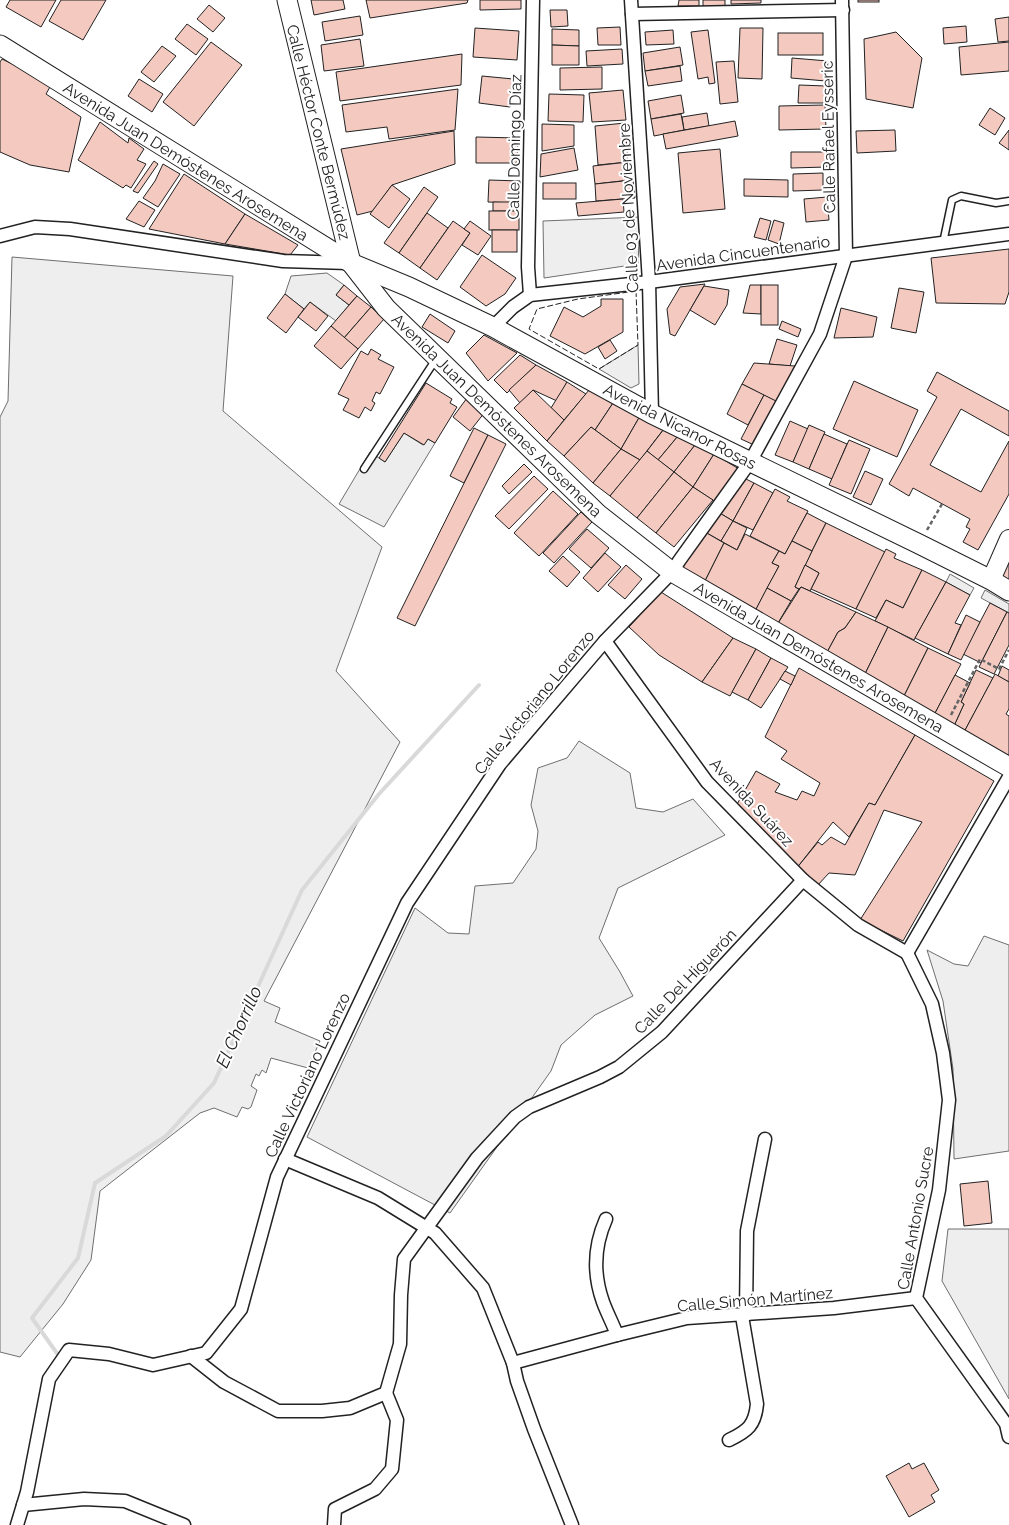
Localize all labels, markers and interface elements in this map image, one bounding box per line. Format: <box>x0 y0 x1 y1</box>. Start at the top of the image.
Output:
street label: Calle Héctor Conte Bermúdez <box>283 23 355 242</box>
street label: Calle Rafael Eysseric <box>818 60 839 214</box>
street label: Calle Domingo Díaz <box>504 74 525 220</box>
street label: Avenida Juan Demóstenes Arosemena <box>60 78 311 245</box>
street label: Calle 03 de Noviembre <box>615 123 642 293</box>
street label: Avenida Cincuentenario <box>655 232 831 275</box>
street label: Avenida Juan Demóstenes Arosemena <box>388 310 606 521</box>
street label: Avenida Nicanor Rosas <box>600 380 760 473</box>
street label: Avenida Juan Demóstenes Arosemena <box>691 578 947 737</box>
street label: Calle Victoriano Lorenzo <box>470 626 598 778</box>
street label: Avenida Suárez <box>706 754 798 851</box>
street label: Calle Del Higuerón <box>630 925 740 1038</box>
water label: El Chorrillo <box>211 983 266 1071</box>
street label: Calle Victoriano Lorenzo <box>261 990 354 1161</box>
street label: Calle Antonio Sucre <box>894 1145 937 1291</box>
street label: Calle Simón Martínez <box>676 1283 834 1316</box>

